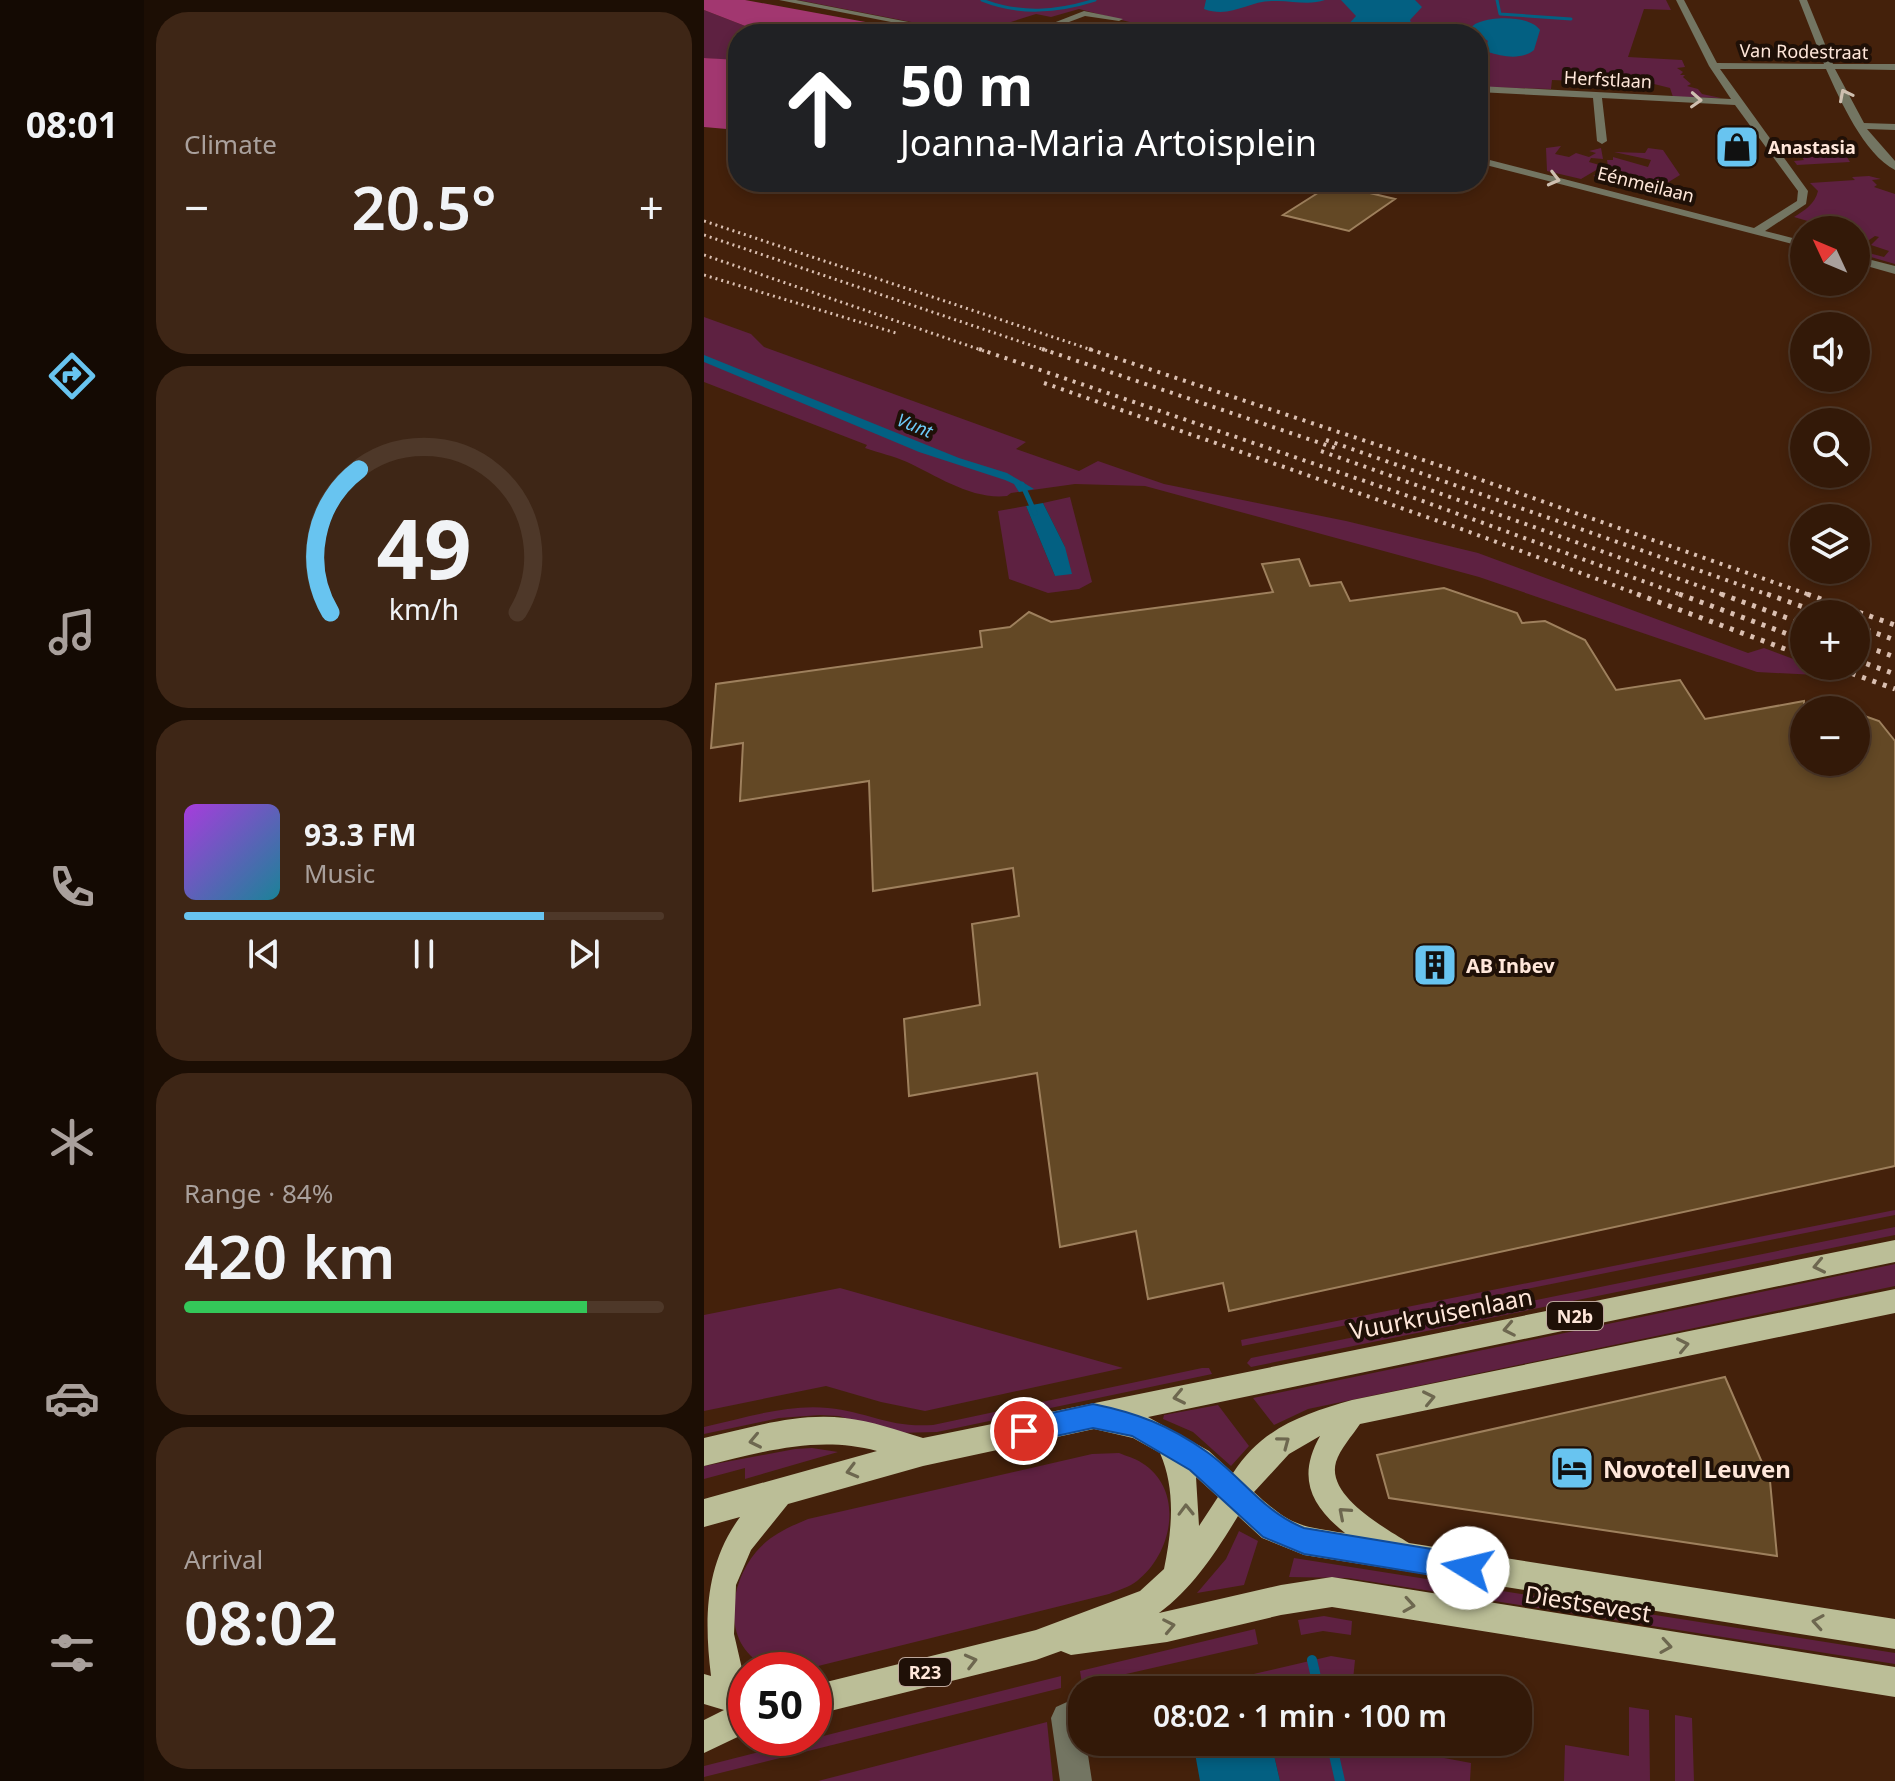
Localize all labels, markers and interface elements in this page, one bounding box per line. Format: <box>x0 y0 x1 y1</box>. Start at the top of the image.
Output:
street label: Van Rodestraat <box>1740 38 1869 64</box>
text: 50 m <box>900 46 1033 122</box>
icon: ahead <box>768 56 872 160</box>
street label: Herfstlaan <box>1563 65 1653 93</box>
one-way arrow <box>1840 89 1855 104</box>
one-way arrow <box>1690 91 1703 108</box>
text: 08:01 <box>26 100 118 149</box>
text: Joanna-Maria Artoisplein <box>900 118 1317 167</box>
shop icon: Anastasia <box>1713 123 1761 171</box>
text: Climate <box>184 126 277 162</box>
place label: Anastasia <box>1768 135 1856 159</box>
street label: Eénmeilaan <box>1595 160 1697 208</box>
text: 20.5° <box>351 166 497 248</box>
one-way arrow <box>1546 170 1560 187</box>
text: − <box>184 177 209 237</box>
text: + <box>639 177 664 237</box>
north arrow <box>1790 216 1870 296</box>
map controls <box>1790 216 1870 776</box>
button: sound <box>1790 312 1870 392</box>
icon: directions <box>44 348 100 404</box>
water label: Vunt <box>894 407 937 443</box>
button: search <box>1790 408 1870 488</box>
text: 49 <box>376 489 472 602</box>
button: layers <box>1790 504 1870 584</box>
text: km/h <box>389 589 459 628</box>
button: + <box>1790 600 1870 680</box>
icon: music <box>44 604 100 660</box>
button: − <box>1790 696 1870 776</box>
text: 93.3 FM <box>304 814 416 855</box>
text: Music <box>304 855 375 891</box>
icon: phone <box>44 859 100 915</box>
icon: previous <box>242 932 286 976</box>
icon: pause <box>402 932 446 976</box>
icon: next <box>562 932 606 976</box>
building icon: AB Inbev <box>1411 941 1459 989</box>
place label: AB Inbev <box>1466 952 1555 979</box>
icon: climate <box>44 1114 100 1170</box>
text: Range · 84% <box>184 1175 333 1211</box>
text: 420 km <box>184 1215 395 1297</box>
one-way arrow <box>1812 1257 1825 1274</box>
street label: Vuurkruisenlaan <box>1347 1279 1535 1347</box>
road number: N2b <box>1547 1302 1603 1330</box>
one-way arrow <box>1502 1320 1516 1337</box>
one-way arrow <box>1676 1337 1690 1354</box>
icon: car <box>44 1370 100 1426</box>
one-way arrow <box>1173 1388 1186 1405</box>
one-way arrow <box>1422 1390 1435 1407</box>
pin <box>990 1397 1058 1465</box>
icon: arrive <box>1002 1409 1046 1453</box>
one-way arrow <box>748 1432 762 1449</box>
one-way arrow <box>1275 1437 1290 1451</box>
hotel icon: Novotel Leuven <box>1548 1444 1596 1492</box>
place label: Novotel Leuven <box>1603 1452 1791 1485</box>
one-way arrow <box>845 1462 859 1479</box>
one-way arrow <box>1177 1503 1195 1516</box>
one-way arrow <box>1338 1508 1353 1523</box>
position arrow <box>1426 1526 1510 1610</box>
text: Arrival <box>184 1541 263 1577</box>
street label: Diestsevest <box>1522 1577 1654 1629</box>
text: 08:02 <box>184 1581 338 1663</box>
one-way arrow <box>1402 1595 1416 1612</box>
one-way arrow <box>1811 1614 1825 1631</box>
one-way arrow <box>1162 1618 1175 1635</box>
icon: filters <box>44 1625 100 1681</box>
one-way arrow <box>1659 1637 1673 1654</box>
speed limit sign: 50 <box>728 1652 832 1756</box>
one-way arrow <box>964 1653 978 1670</box>
road number: R23 <box>899 1658 951 1686</box>
text: 08:02 · 1 min · 100 m <box>1153 1695 1447 1736</box>

